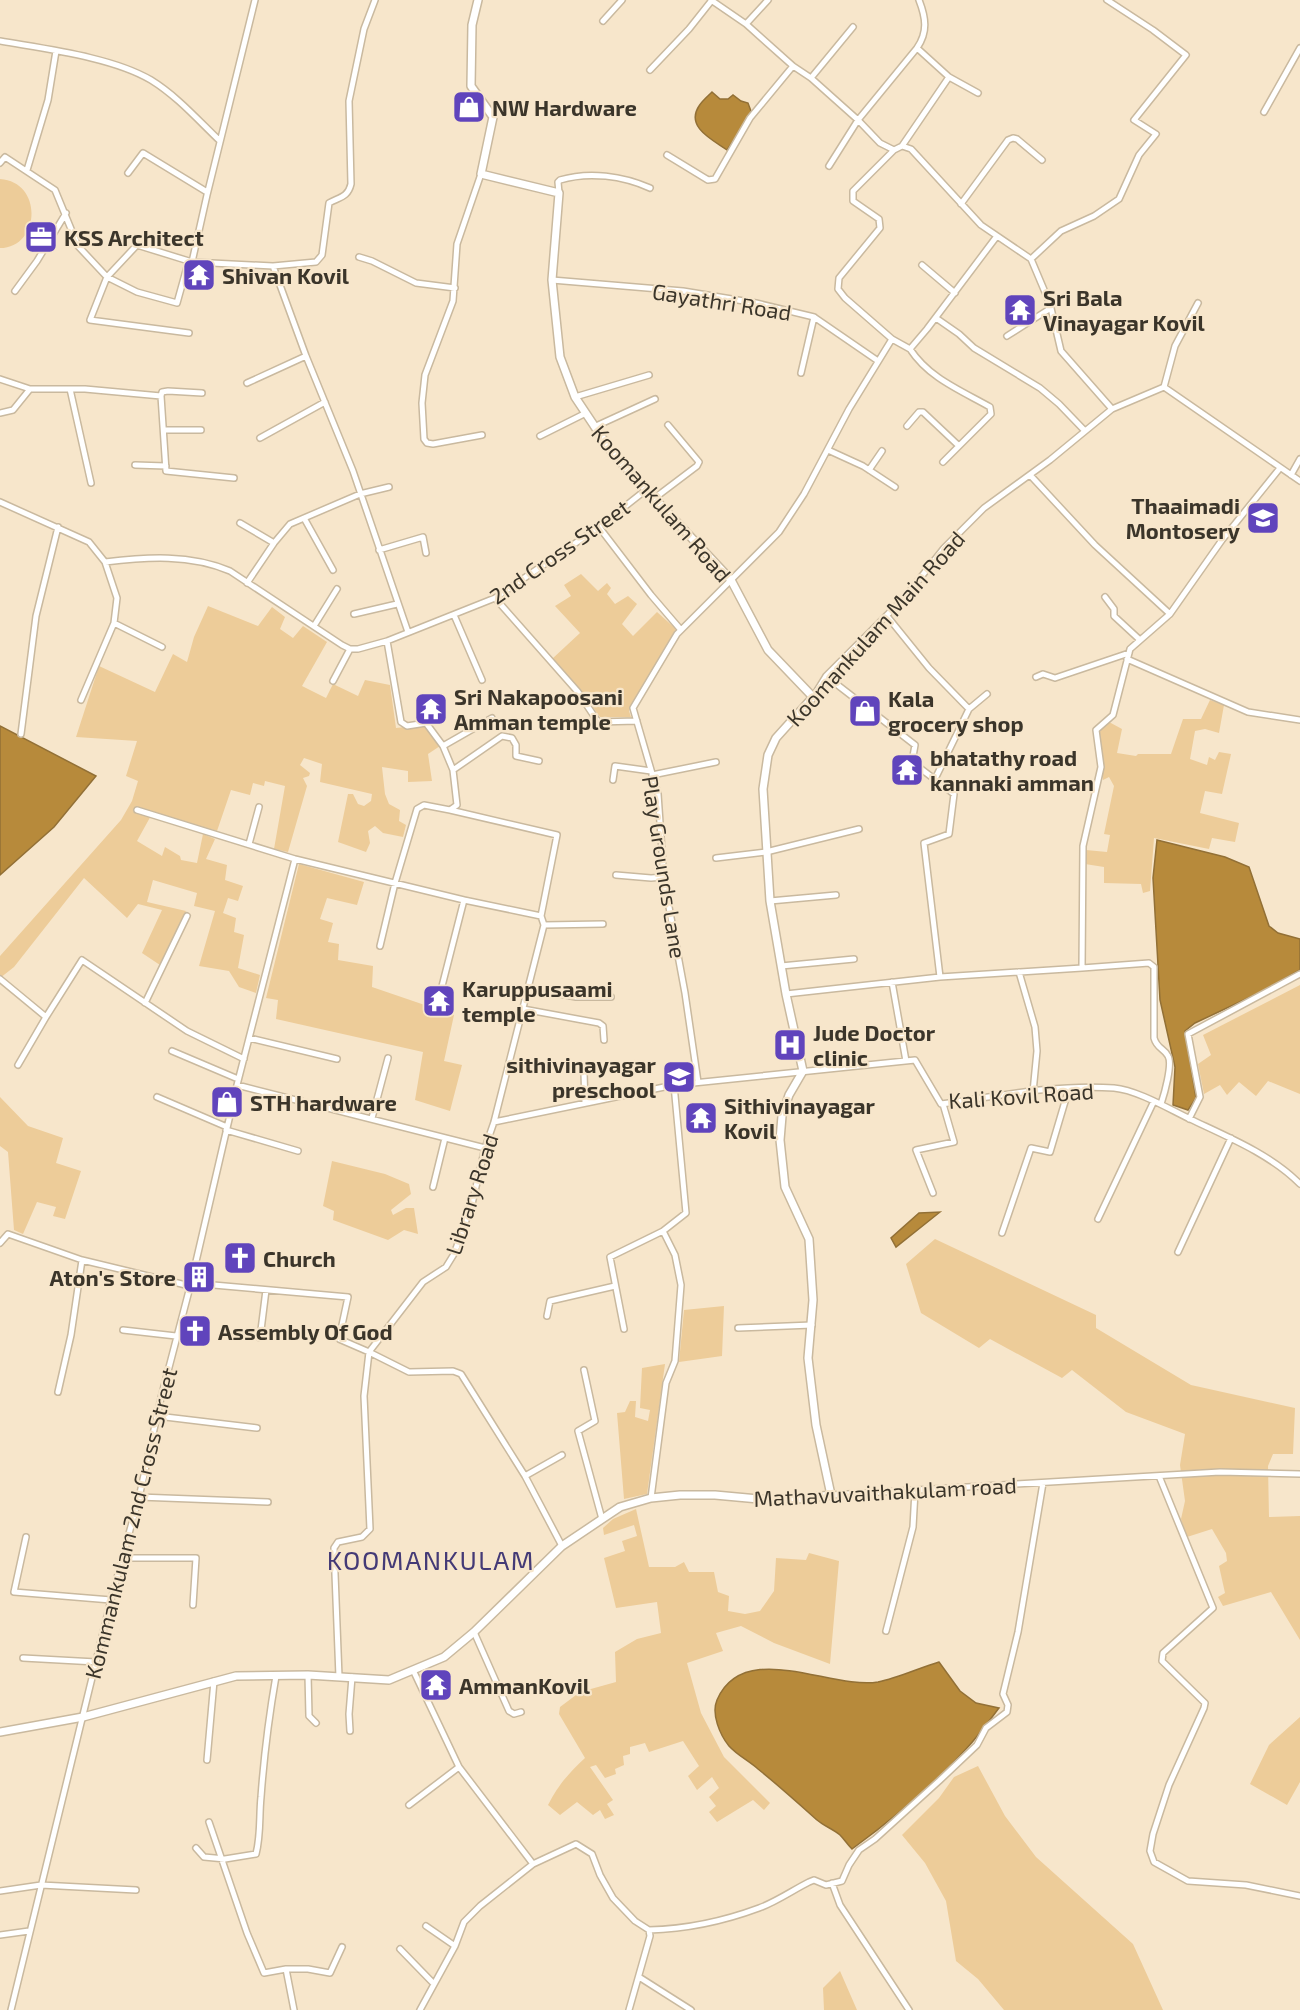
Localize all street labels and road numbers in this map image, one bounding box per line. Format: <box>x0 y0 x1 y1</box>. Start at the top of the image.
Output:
street label: Gayathri Road <box>651 277 793 325</box>
street label: Koomankulam Road <box>587 419 737 587</box>
street label: 2nd Cross Street <box>484 493 634 609</box>
street label: Koomankulam Main Road <box>781 525 969 731</box>
street label: Play Grounds Lane <box>638 774 692 960</box>
street label: Kali Kovil Road <box>947 1077 1095 1113</box>
street label: Library Road <box>439 1130 503 1258</box>
street label: Kommankulam 2nd Cross Street <box>79 1365 181 1681</box>
street label: Mathavuvaithakulam road <box>753 1471 1017 1511</box>

